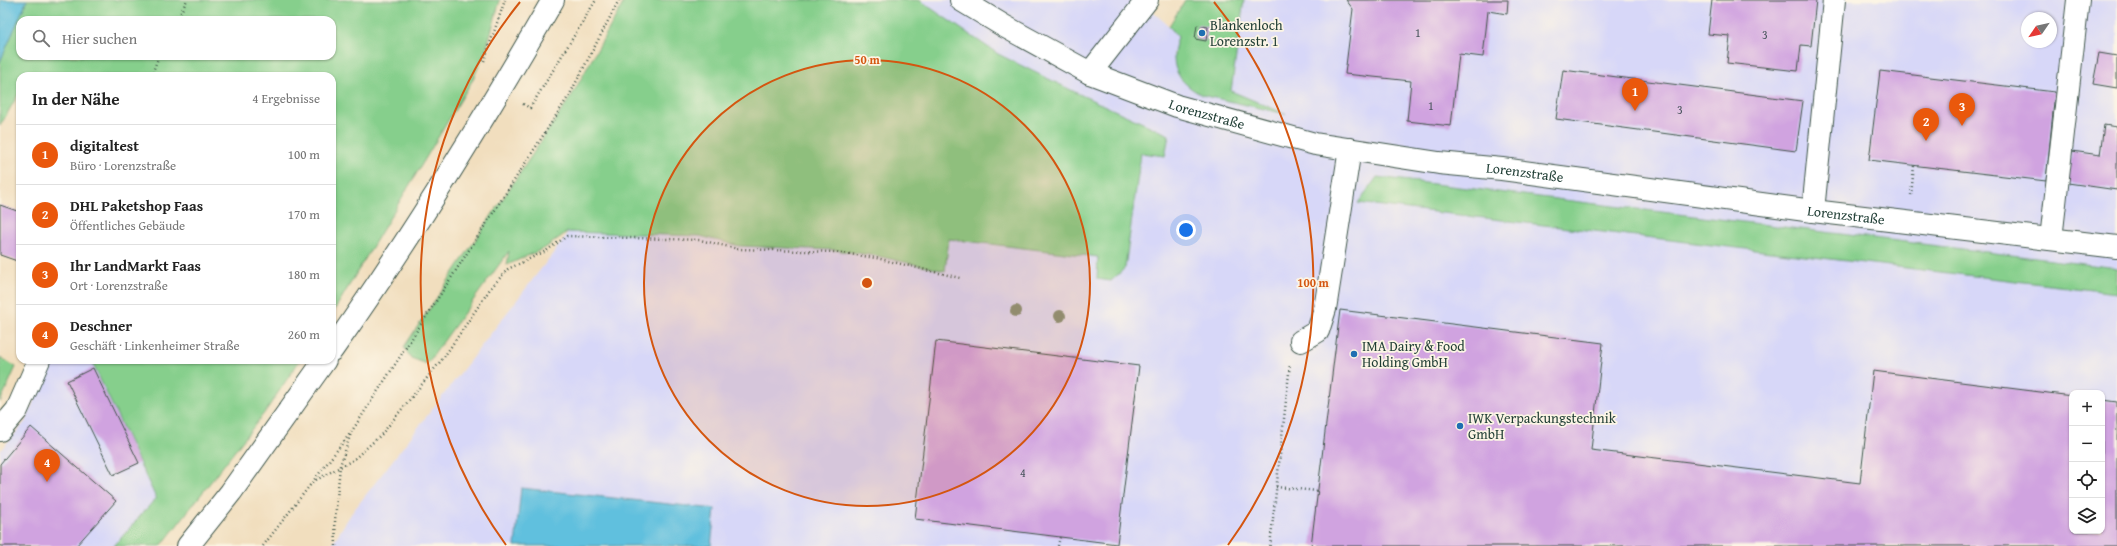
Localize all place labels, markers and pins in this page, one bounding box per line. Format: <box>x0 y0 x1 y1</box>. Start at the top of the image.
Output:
place label: Blankenloch Lorenzstr. 1 <box>1210 15 1283 51</box>
marker: Blankenloch Lorenzstr. 1 <box>1197 28 1207 38</box>
pin: 1 <box>1622 78 1648 111</box>
pin: 3 <box>1949 93 1975 126</box>
pin: 2 <box>1913 108 1939 141</box>
centre of rings <box>860 276 874 290</box>
place label: IMA Dairy & Food Holding GmbH <box>1362 336 1465 372</box>
marker: IMA Dairy & Food Holding GmbH <box>1349 349 1359 359</box>
place label: IWK Verpackungstechnik GmbH <box>1468 408 1617 444</box>
marker: IWK Verpackungstechnik GmbH <box>1455 421 1465 431</box>
pin: 4 <box>34 449 60 482</box>

